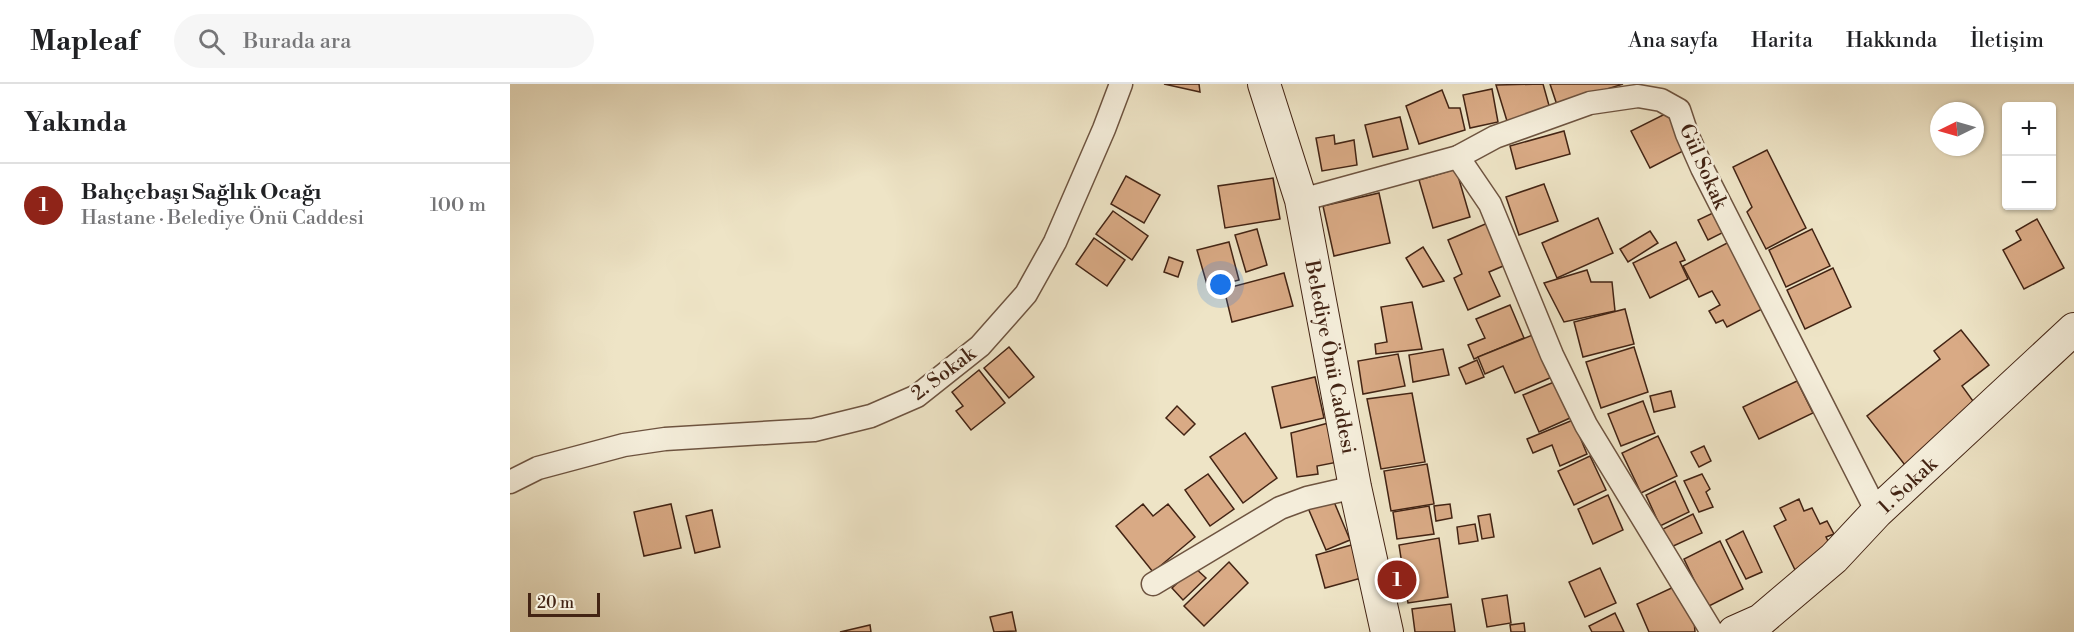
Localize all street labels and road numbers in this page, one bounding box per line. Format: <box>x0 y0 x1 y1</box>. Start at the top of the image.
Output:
street label: Gül Sokak <box>1673 120 1733 214</box>
street label: Belediye Önü Caddesi <box>1298 257 1362 457</box>
street label: 2. Sokak <box>907 341 982 407</box>
street label: 1. Sokak <box>1873 451 1944 520</box>

